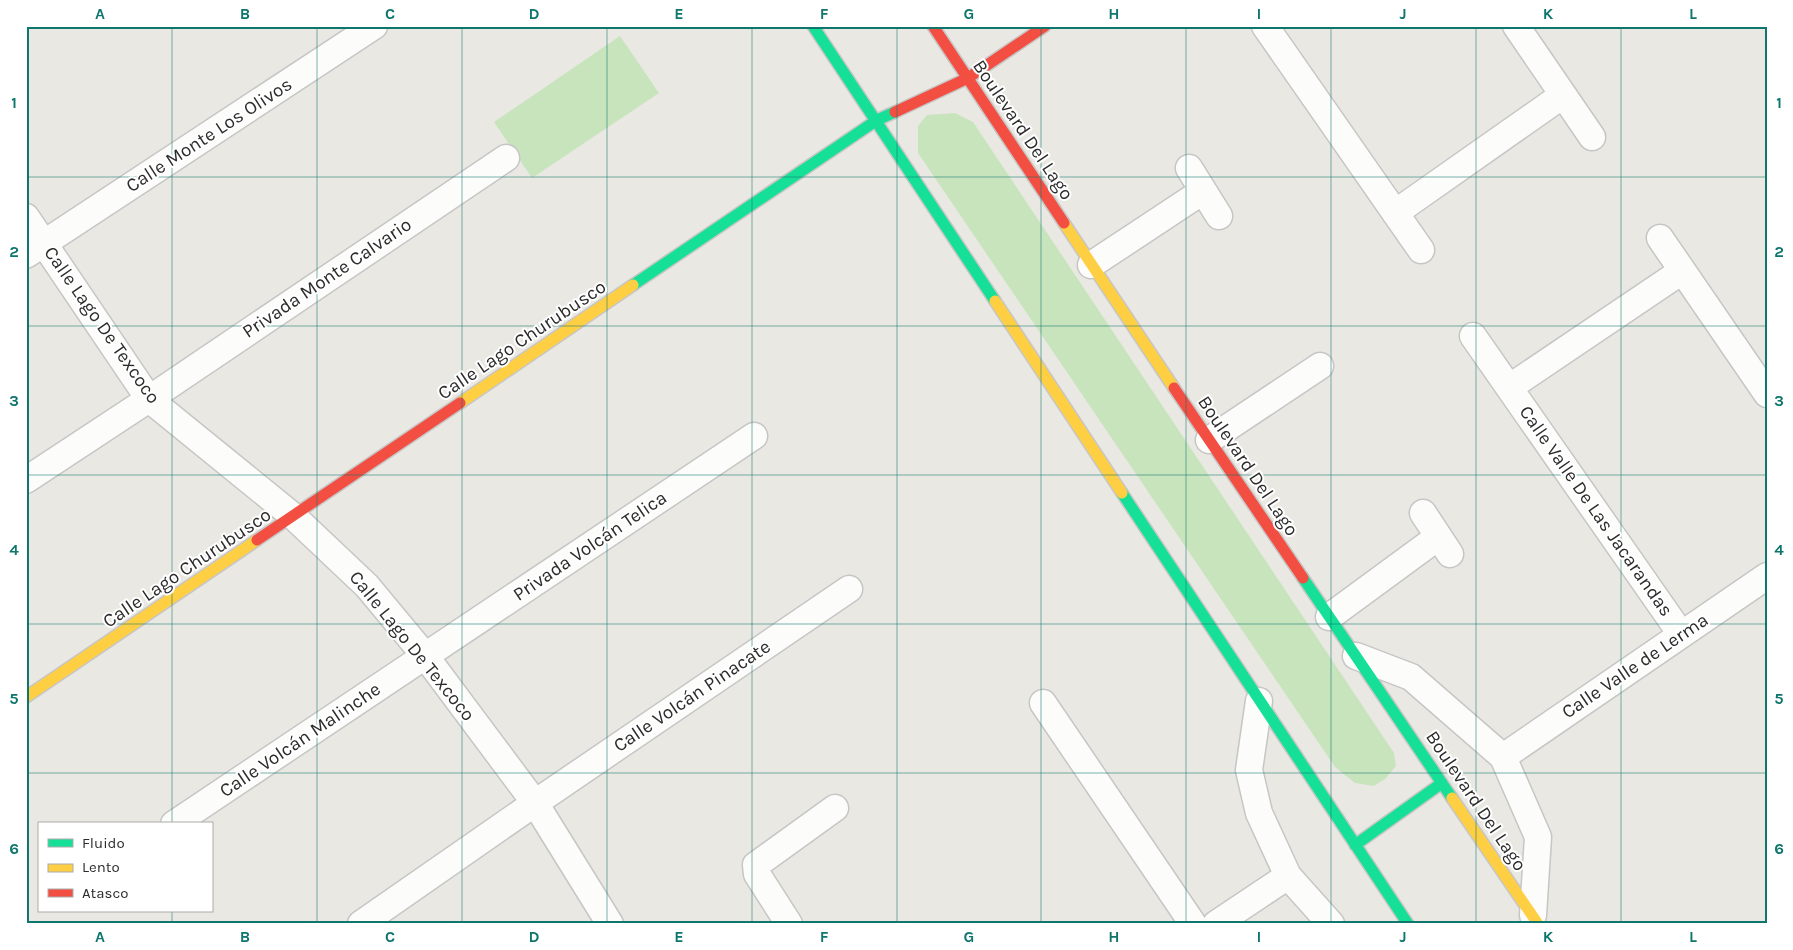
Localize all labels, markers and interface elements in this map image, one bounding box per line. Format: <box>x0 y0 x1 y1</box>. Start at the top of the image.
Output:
text: A <box>95 4 105 23</box>
text: B <box>240 4 250 23</box>
text: C <box>385 4 395 23</box>
text: D <box>529 4 540 23</box>
text: E <box>674 4 684 23</box>
text: F <box>820 4 829 23</box>
text: G <box>964 4 974 23</box>
text: H <box>1108 4 1120 23</box>
text: I <box>1257 4 1261 23</box>
text: J <box>1399 4 1407 23</box>
text: K <box>1543 4 1554 23</box>
text: L <box>1689 4 1697 23</box>
street label: Boulevard Del Lago <box>968 56 1078 204</box>
street label: Calle Monte Los Olivos <box>122 73 296 197</box>
text: 1 <box>11 93 17 112</box>
text: 1 <box>1776 93 1782 112</box>
street label: Privada Monte Calvario <box>238 213 416 343</box>
text: 2 <box>9 242 19 261</box>
street label: Calle Lago De Texcoco <box>39 242 165 408</box>
text: 2 <box>1774 242 1784 261</box>
street label: Calle Lago Churubusco <box>434 276 610 404</box>
text: 3 <box>9 391 19 410</box>
text: 3 <box>1774 391 1784 410</box>
street label: Boulevard Del Lago <box>1193 392 1303 540</box>
street label: Calle Valle De Las Jacarandas <box>1515 401 1677 621</box>
street label: Privada Volcán Telica <box>509 486 671 606</box>
street label: Calle Lago Churubusco <box>99 504 275 632</box>
text: 4 <box>9 540 19 559</box>
text: 4 <box>1774 540 1784 559</box>
street label: Calle Lago De Texcoco <box>345 567 479 725</box>
street label: Calle Valle de Lerma <box>1558 609 1712 723</box>
street label: Calle Volcán Pinacate <box>609 635 775 757</box>
street label: Calle Volcán Malinche <box>215 678 385 802</box>
text: 5 <box>9 689 19 708</box>
text: 5 <box>1774 689 1784 708</box>
street label: Boulevard Del Lago <box>1421 727 1531 875</box>
legend <box>38 822 212 912</box>
text: Fluido <box>82 834 125 852</box>
text: 6 <box>9 839 19 858</box>
text: 6 <box>1774 839 1784 858</box>
text: Lento <box>82 858 120 876</box>
text: Atasco <box>82 884 128 902</box>
text: A <box>95 927 105 946</box>
text: B <box>240 927 250 946</box>
text: C <box>385 927 395 946</box>
text: D <box>529 927 540 946</box>
text: E <box>674 927 684 946</box>
text: F <box>820 927 829 946</box>
text: G <box>964 927 974 946</box>
text: H <box>1108 927 1120 946</box>
text: I <box>1257 927 1261 946</box>
text: J <box>1399 927 1407 946</box>
text: K <box>1543 927 1554 946</box>
text: L <box>1689 927 1697 946</box>

